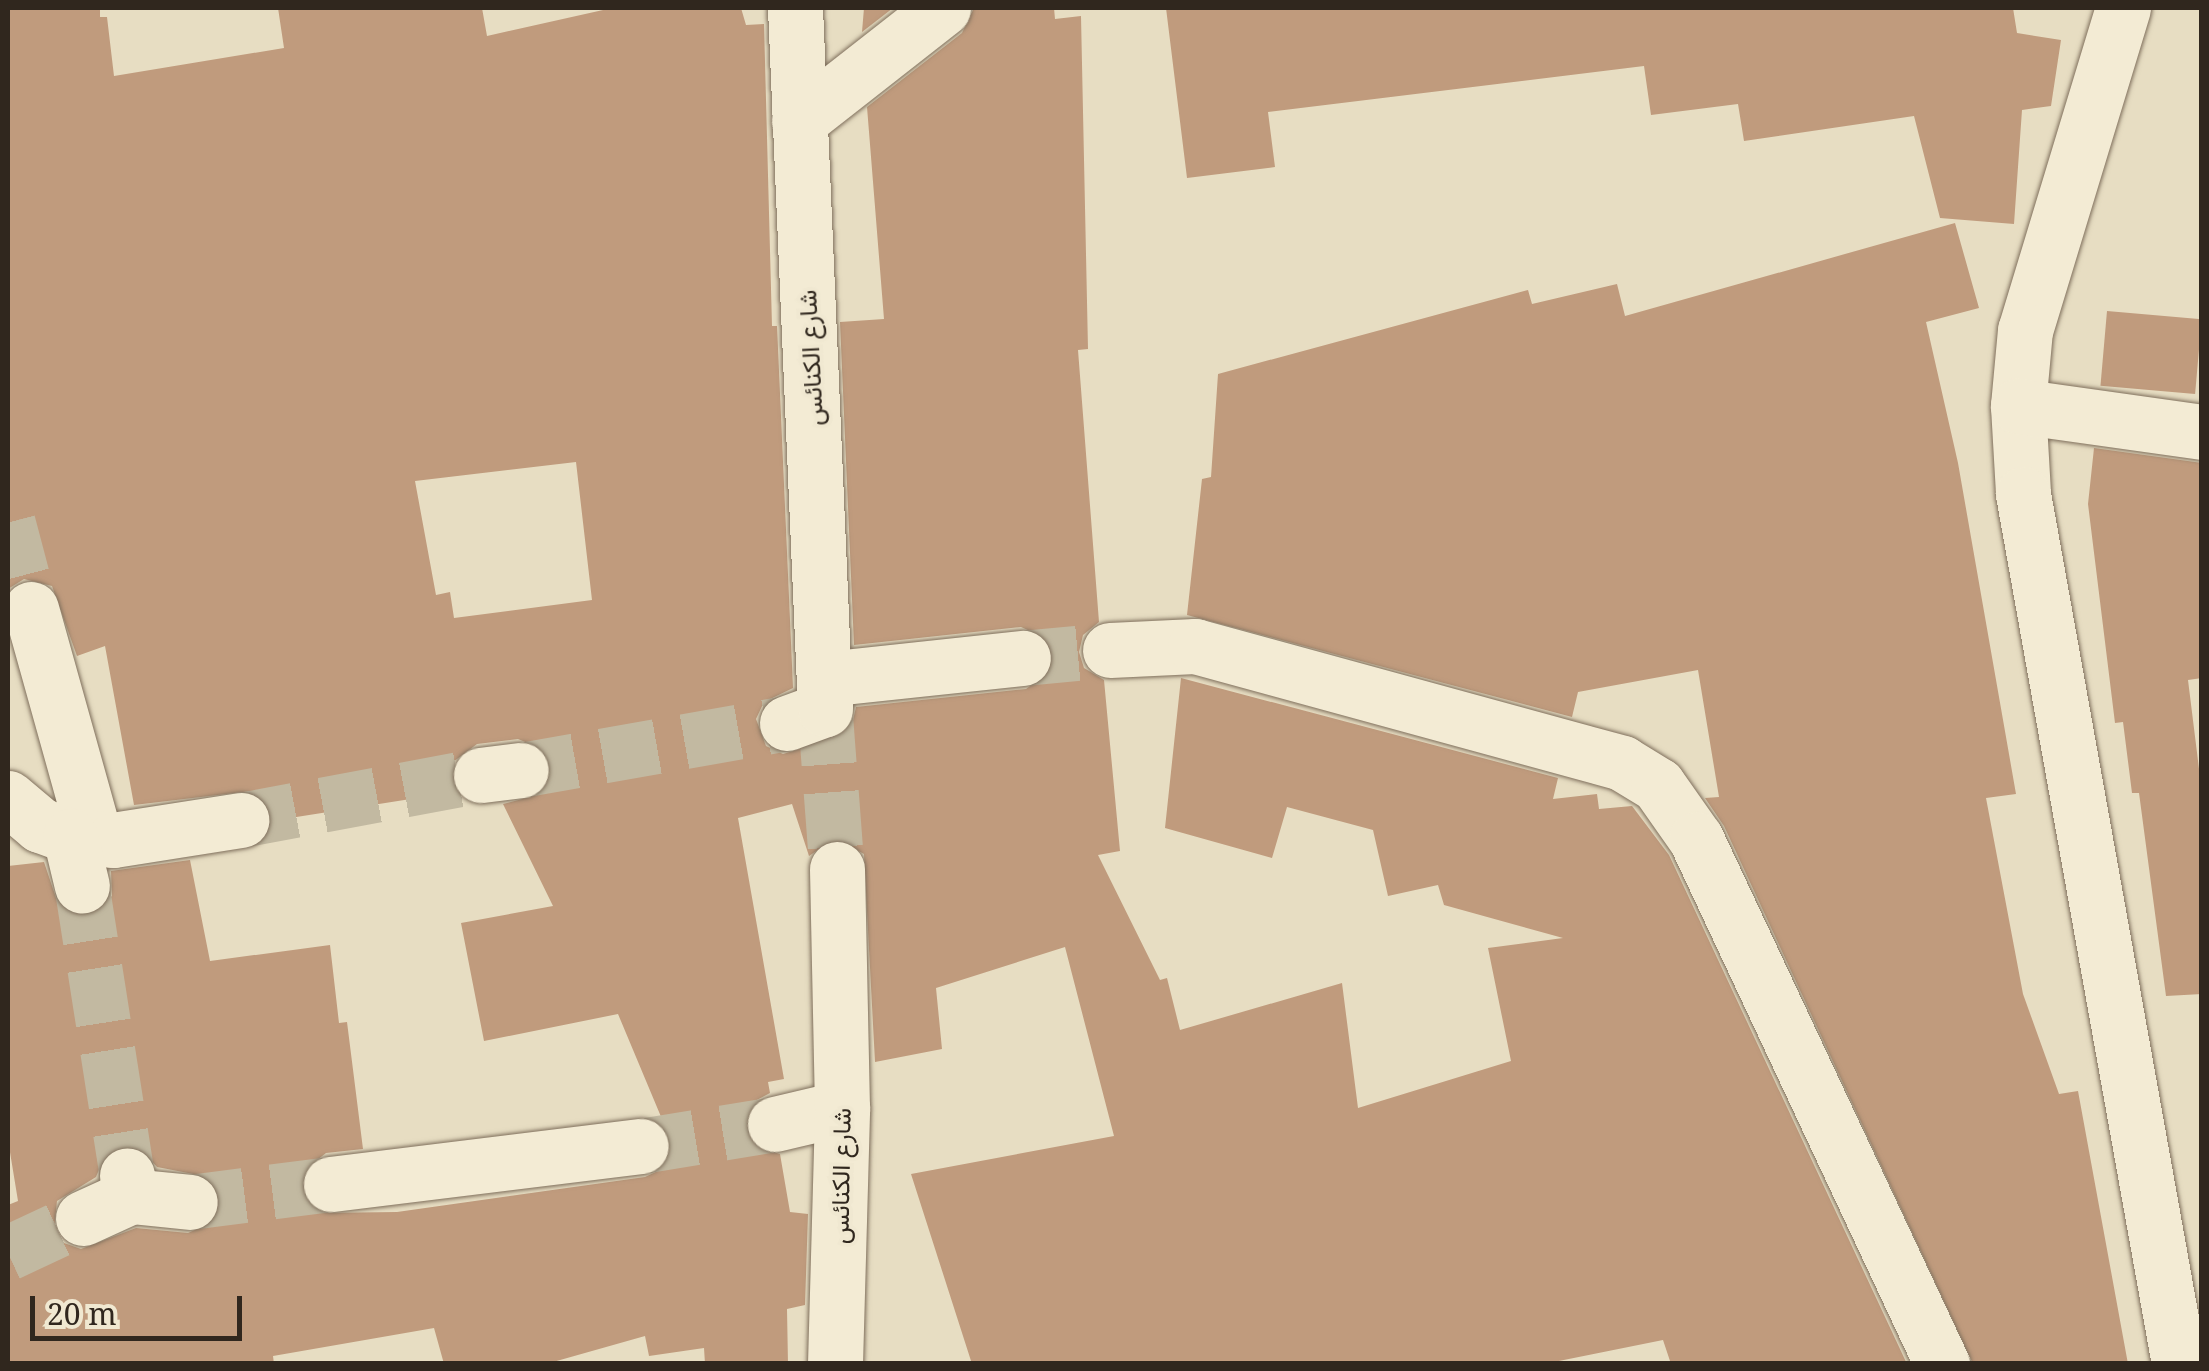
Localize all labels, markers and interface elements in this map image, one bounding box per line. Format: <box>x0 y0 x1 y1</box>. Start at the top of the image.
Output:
street label: شارع الكنائس <box>791 289 829 427</box>
street label: شارع الكنائس <box>824 1108 856 1244</box>
scale bar <box>35 1276 248 1338</box>
text: 20 m <box>47 1293 117 1334</box>

